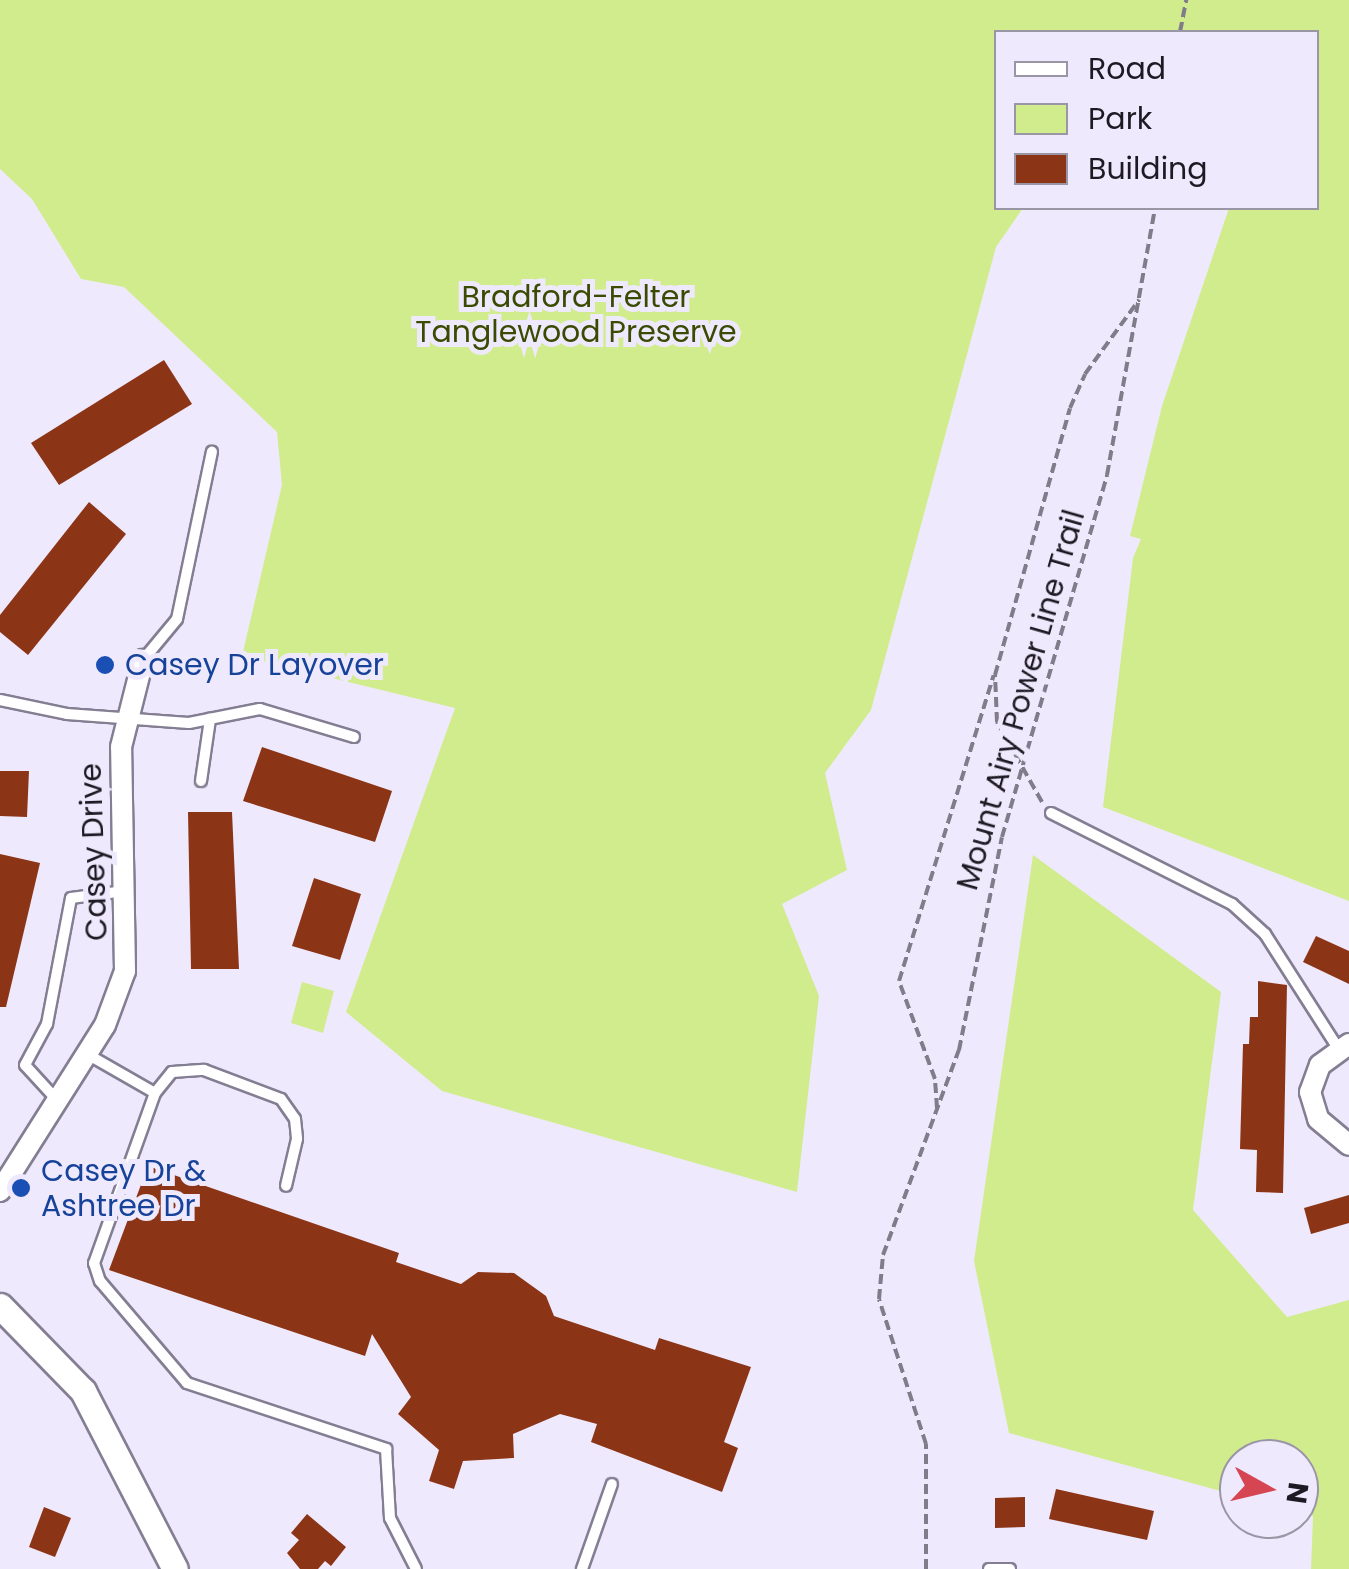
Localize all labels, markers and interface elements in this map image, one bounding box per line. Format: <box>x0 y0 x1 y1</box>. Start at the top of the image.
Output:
legend <box>994 30 1319 210</box>
text: Road <box>1088 47 1166 90</box>
text: Park <box>1088 97 1152 140</box>
text: Building <box>1088 147 1208 190</box>
park label: Bradford-Felter Tanglewood Preserve <box>415 279 737 350</box>
street label: Mount Airy Power Line Trail <box>949 506 1093 894</box>
place label: Casey Dr Layover <box>125 647 384 683</box>
marker: Casey Dr Layover <box>94 654 116 676</box>
street label: Casey Drive <box>73 763 115 941</box>
place label: Casey Dr & Ashtree Dr <box>41 1153 206 1224</box>
marker: Casey Dr & Ashtree Dr <box>10 1177 32 1199</box>
north arrow <box>1219 1439 1319 1539</box>
text: N <box>1276 1480 1318 1506</box>

